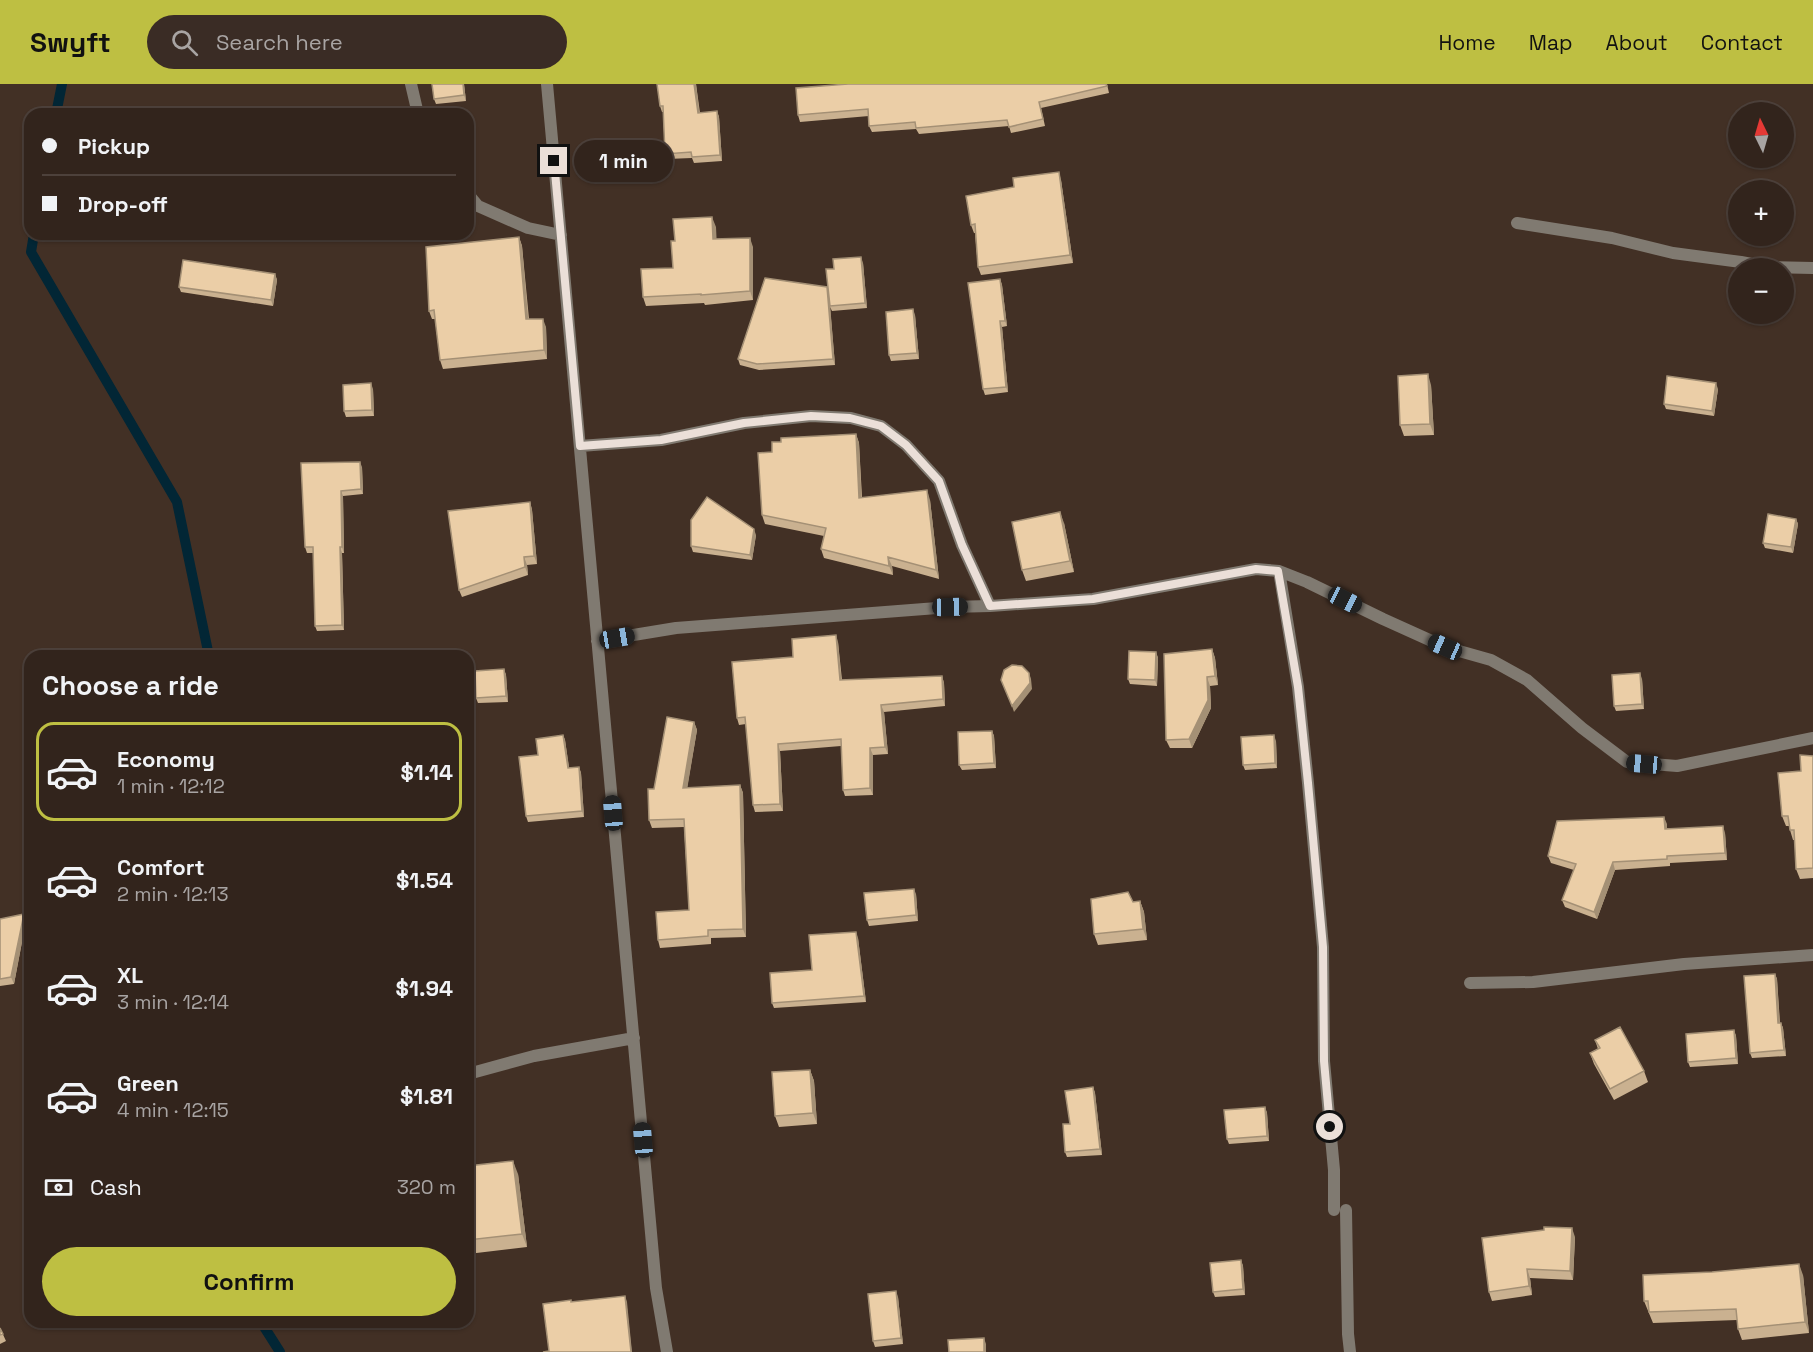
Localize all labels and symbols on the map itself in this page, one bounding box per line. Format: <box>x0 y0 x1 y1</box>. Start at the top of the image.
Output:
north arrow <box>1728 102 1794 168</box>
callout: 1 min <box>575 140 674 182</box>
route end <box>540 147 567 174</box>
car <box>1325 584 1365 616</box>
car <box>932 598 968 616</box>
car <box>598 626 636 650</box>
car <box>1425 631 1465 663</box>
car <box>1625 753 1663 775</box>
car <box>602 794 624 832</box>
route start <box>1316 1113 1343 1140</box>
car <box>632 1121 654 1159</box>

